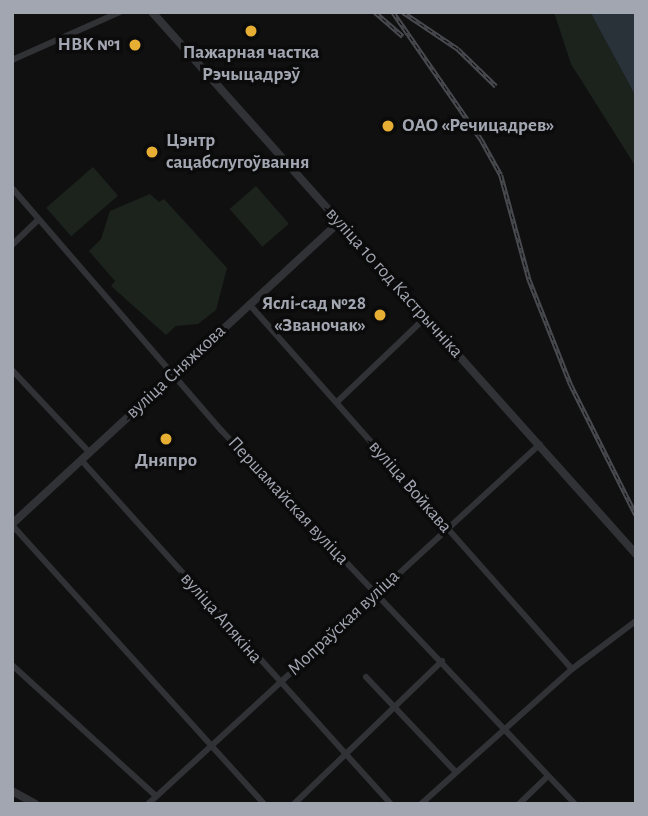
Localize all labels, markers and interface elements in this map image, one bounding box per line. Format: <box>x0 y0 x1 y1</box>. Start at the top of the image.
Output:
marker: Пажарная частка Рэчыцадрэў <box>243 23 259 39</box>
place label: НВК №1 <box>58 34 121 56</box>
marker: НВК №1 <box>127 37 143 53</box>
place label: Пажарная частка Рэчыцадрэў <box>183 42 319 86</box>
place label: ОАО «Речицадрев» <box>402 115 554 137</box>
marker: ОАО «Речицадрев» <box>380 118 396 134</box>
place label: Цэнтр сацабслугоўвання <box>166 130 309 174</box>
marker: Цэнтр сацабслугоўвання <box>144 144 160 160</box>
street label: вуліца 10 год Кастрычніка <box>320 203 468 363</box>
place label: Яслі-сад №28 «Званочак» <box>262 293 366 337</box>
marker: Яслі-сад №28 «Званочак» <box>372 307 388 323</box>
street label: вуліца Сняжкова <box>121 320 231 424</box>
marker: Дняпро <box>158 431 174 447</box>
street label: Першамайская вуліца <box>223 432 353 570</box>
street label: вуліца Войкава <box>364 436 456 538</box>
place label: Дняпро <box>135 450 197 472</box>
street label: Мопраўская вуліца <box>283 565 405 681</box>
street label: вуліца Апякіна <box>175 568 267 668</box>

